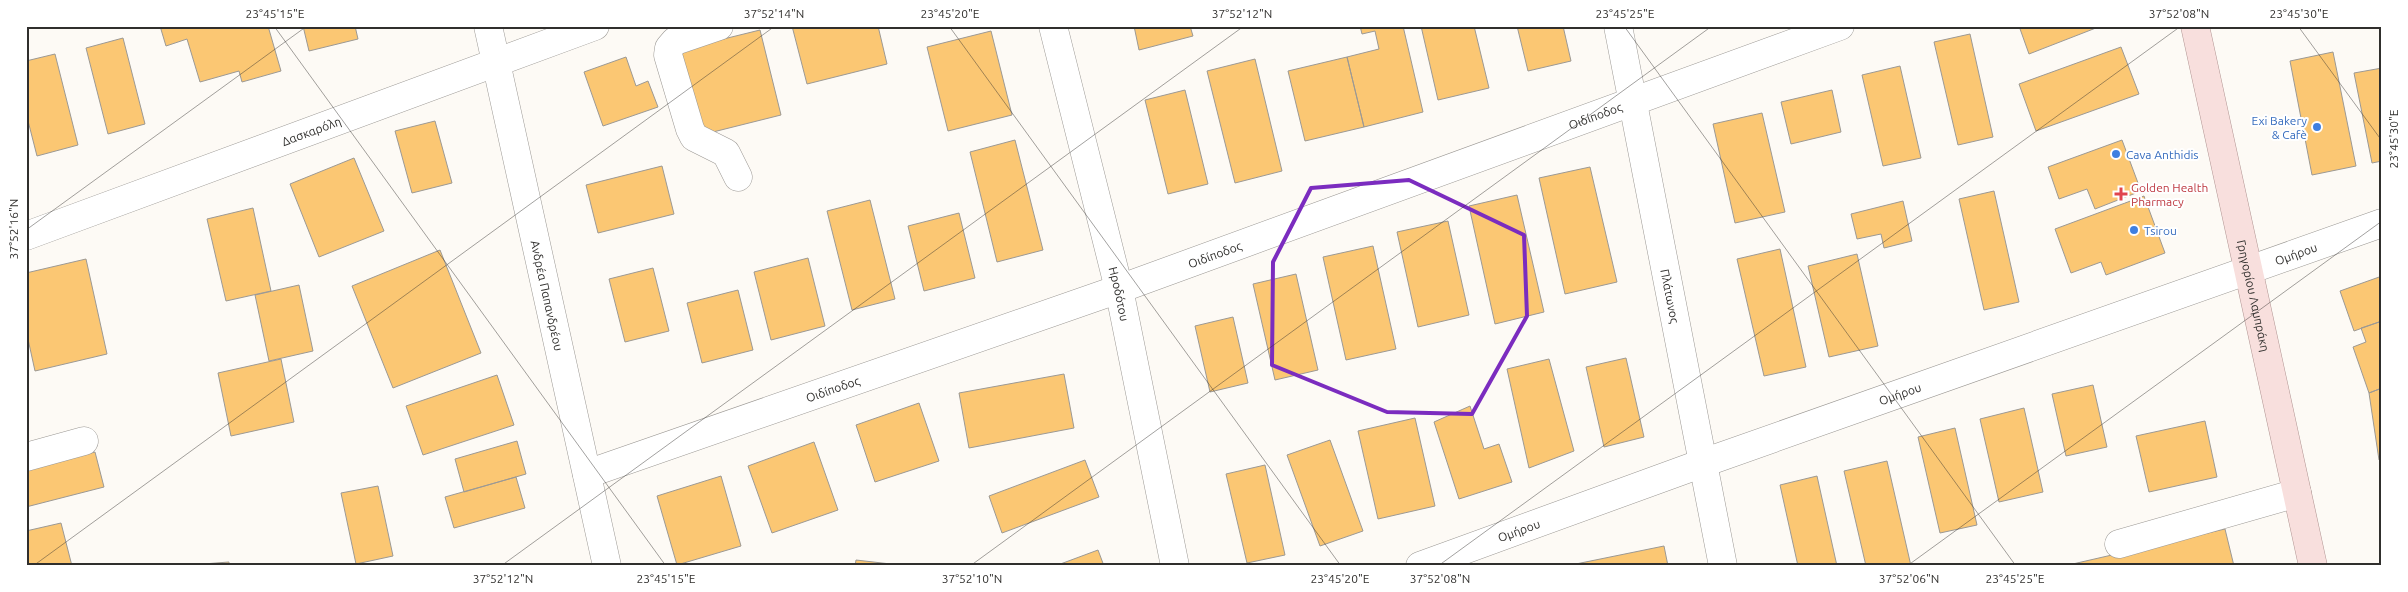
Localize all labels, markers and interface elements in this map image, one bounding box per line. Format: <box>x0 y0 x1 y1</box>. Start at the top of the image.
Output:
text: 23°45'15"E <box>246 7 305 20</box>
text: 37°52'14"N <box>744 7 804 20</box>
text: 23°45'20"E <box>921 7 980 20</box>
text: 37°52'12"N <box>1212 7 1272 20</box>
text: 23°45'25"E <box>1596 7 1655 20</box>
text: 37°52'08"N <box>2149 7 2209 20</box>
text: 23°45'30"E <box>2270 7 2329 20</box>
street label: Οιδίποδος <box>1567 99 1624 131</box>
text: 23°45'30"E <box>2387 109 2400 168</box>
street label: Δασκαρόλη <box>280 114 343 148</box>
place label: Exi Bakery & Cafè <box>2252 114 2307 141</box>
marker: Exi Bakery & Cafè <box>2311 121 2323 133</box>
marker: Cava Anthidis <box>2110 148 2122 160</box>
place label: Cava Anthidis <box>2126 148 2199 161</box>
place label: Golden Health Pharmacy <box>2131 181 2208 208</box>
marker: Golden Health Pharmacy <box>2115 188 2127 200</box>
text: 37°52'16"N <box>7 199 20 259</box>
marker: Tsirou <box>2128 224 2140 236</box>
place label: Tsirou <box>2144 224 2177 237</box>
street label: Οιδίποδος <box>1186 238 1244 270</box>
street label: Γρηγορίου Λαμπράκη <box>2235 238 2272 353</box>
street label: Ανδρέα Παπανδρέου <box>529 239 566 352</box>
street label: Ομήρου <box>2273 240 2319 267</box>
street label: Ηροδότου <box>1107 265 1132 322</box>
street label: Πλάτωνος <box>1659 268 1682 325</box>
street label: Οιδίποδος <box>804 373 862 404</box>
street label: Ομήρου <box>1877 380 1923 407</box>
street label: Ομήρου <box>1496 516 1542 544</box>
text: 37°52'12"N <box>473 572 533 585</box>
text: 23°45'15"E <box>637 572 696 585</box>
text: 37°52'10"N <box>942 572 1002 585</box>
text: 23°45'20"E <box>1311 572 1370 585</box>
text: 37°52'08"N <box>1410 572 1470 585</box>
text: 37°52'06"N <box>1879 572 1939 585</box>
text: 23°45'25"E <box>1986 572 2045 585</box>

